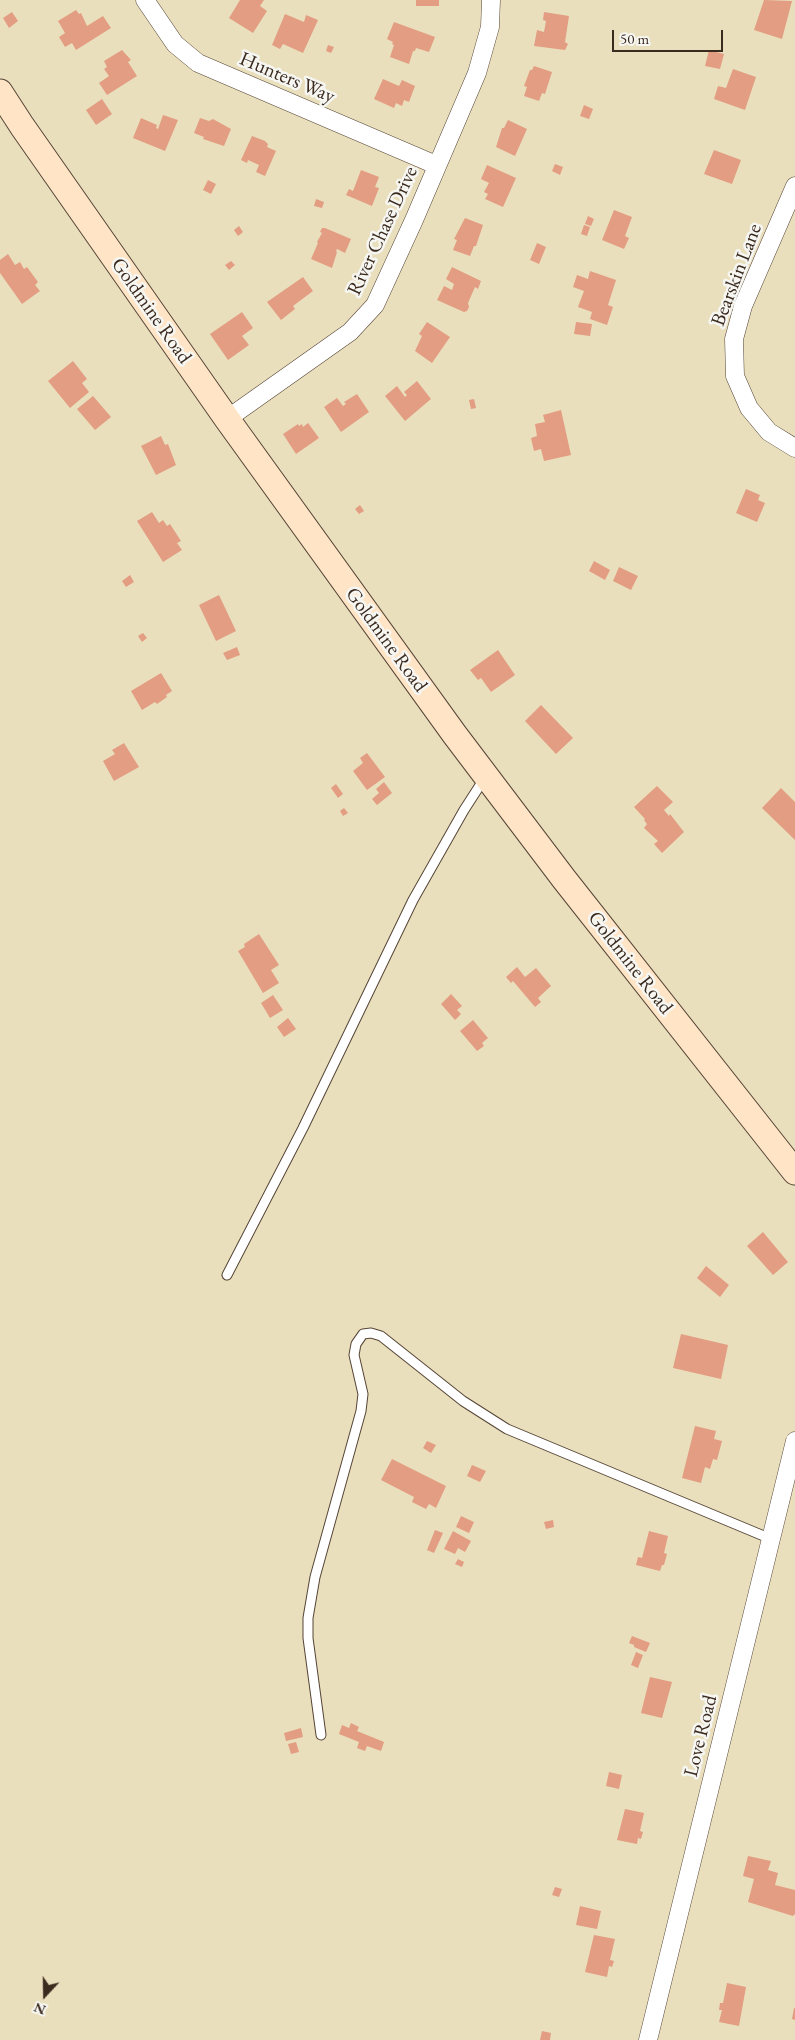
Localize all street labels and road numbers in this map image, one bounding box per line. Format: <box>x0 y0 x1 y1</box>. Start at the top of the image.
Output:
street label: Hunters Way <box>236 47 338 109</box>
street label: River Chase Drive <box>343 163 423 299</box>
street label: Bearskin Lane <box>707 221 767 329</box>
street label: Goldmine Road <box>106 253 196 369</box>
street label: Goldmine Road <box>340 583 432 697</box>
street label: Goldmine Road <box>582 907 678 1019</box>
street label: Love Road <box>679 1693 723 1779</box>

